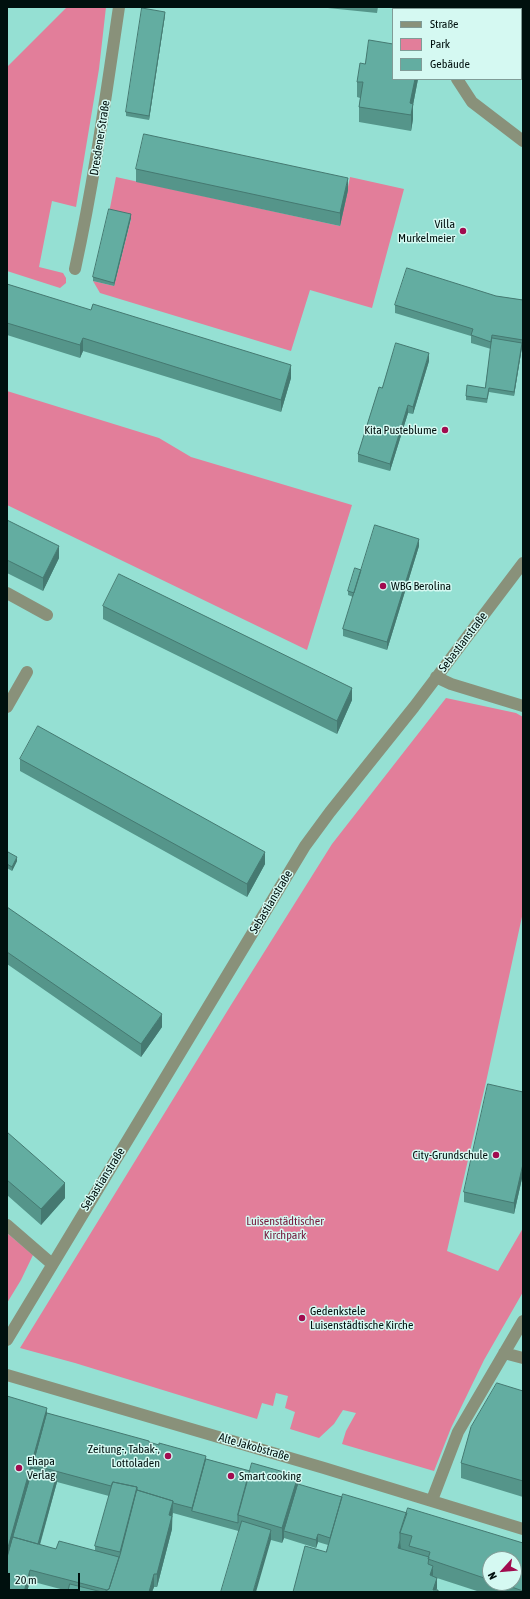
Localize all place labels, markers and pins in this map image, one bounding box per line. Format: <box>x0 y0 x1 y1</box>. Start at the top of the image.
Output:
place label: Villa Murkelmeier <box>398 217 455 245</box>
marker: Villa Murkelmeier <box>458 226 468 236</box>
place label: Kita Pusteblume <box>364 423 437 437</box>
marker: Kita Pusteblume <box>440 425 450 435</box>
place label: WBG Berolina <box>391 579 451 593</box>
marker: WBG Berolina <box>378 581 388 591</box>
place label: City-Grundschule <box>412 1148 488 1162</box>
marker: City-Grundschule <box>491 1150 501 1160</box>
place label: Gedenkstele Luisenstädtische Kirche <box>310 1304 413 1332</box>
marker: Gedenkstele Luisenstädtische Kirche <box>297 1313 307 1323</box>
place label: Zeitung-, Tabak-, Lottoladen <box>88 1442 160 1470</box>
marker: Zeitung-, Tabak-, Lottoladen <box>163 1451 173 1461</box>
place label: Ehapa Verlag <box>27 1454 55 1482</box>
marker: Ehapa Verlag <box>14 1463 24 1473</box>
place label: Smart cooking <box>239 1469 301 1483</box>
marker: Smart cooking <box>226 1471 236 1481</box>

